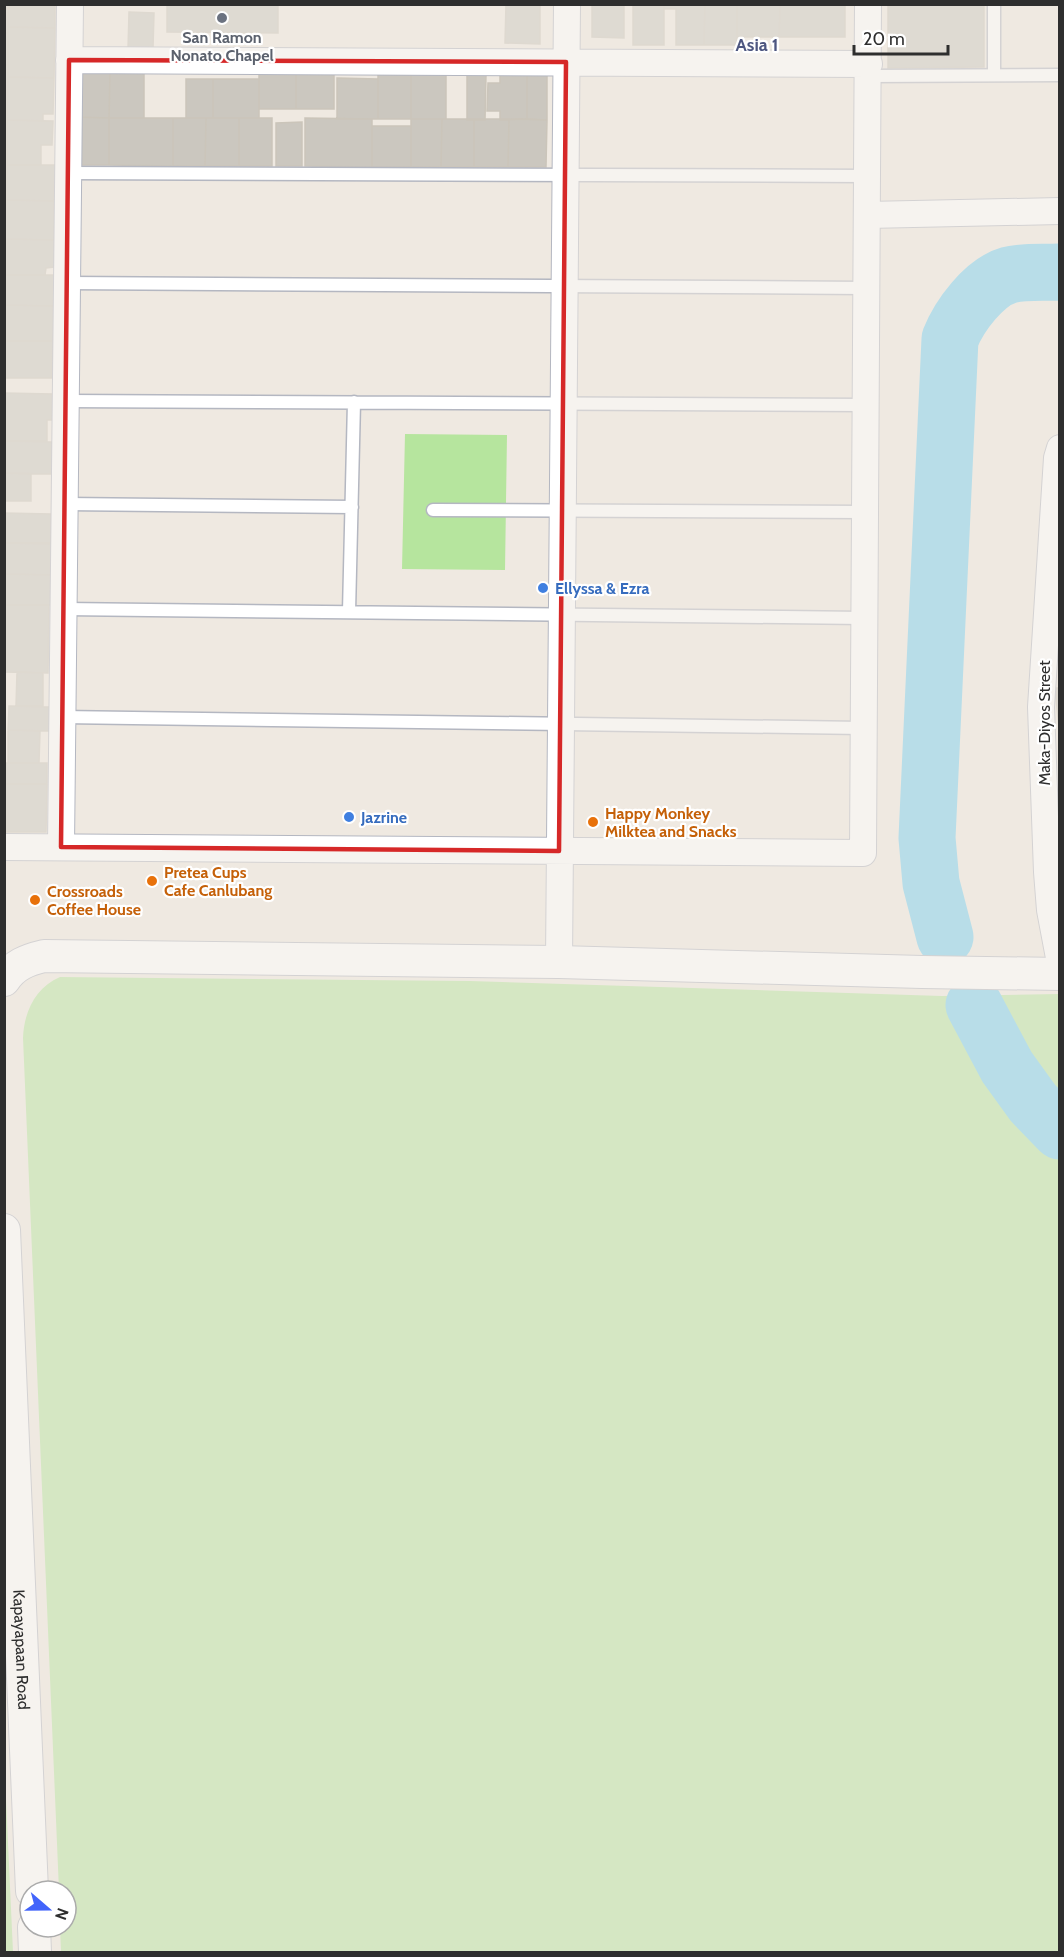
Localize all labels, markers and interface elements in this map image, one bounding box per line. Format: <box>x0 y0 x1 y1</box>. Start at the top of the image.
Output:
marker: San Ramon Nonato Chapel <box>215 11 229 25</box>
scale bar <box>854 18 948 56</box>
place label: San Ramon Nonato Chapel <box>170 28 274 65</box>
text: 20 m <box>863 28 905 50</box>
district label: Asia 1 <box>736 34 778 56</box>
place label: Ellyssa & Ezra <box>555 579 650 598</box>
marker: Ellyssa & Ezra <box>536 581 550 595</box>
street label: Maka-Diyos Street <box>1035 660 1054 786</box>
place label: Happy Monkey Milktea and Snacks <box>605 804 737 841</box>
place label: Jazrine <box>360 808 407 827</box>
marker: Jazrine <box>342 810 356 824</box>
marker: Happy Monkey Milktea and Snacks <box>586 815 600 829</box>
place label: Pretea Cups Cafe Canlubang <box>164 863 272 900</box>
marker: Pretea Cups Cafe Canlubang <box>145 874 159 888</box>
place label: Crossroads Coffee House <box>47 882 141 919</box>
marker: Crossroads Coffee House <box>28 893 42 907</box>
street label: Kapayapaan Road <box>10 1589 34 1710</box>
north arrow <box>18 1879 78 1939</box>
text: N <box>51 1905 72 1923</box>

